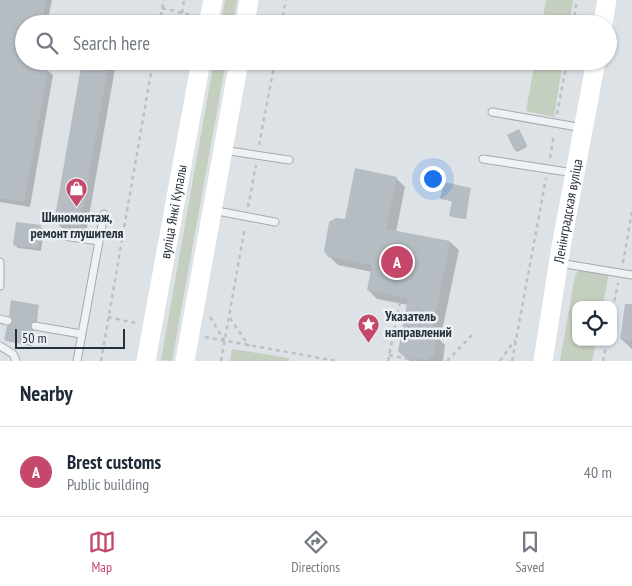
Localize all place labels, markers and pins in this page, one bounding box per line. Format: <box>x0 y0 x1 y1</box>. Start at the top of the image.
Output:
shop icon: Шиномонтаж, ремонт глушителя <box>65 177 89 208</box>
place label: Шиномонтаж, ремонт глушителя <box>30 208 124 242</box>
pin: A <box>381 243 413 281</box>
place label: Указатель направлений <box>384 307 452 341</box>
place icon: Указатель направлений <box>357 312 381 343</box>

